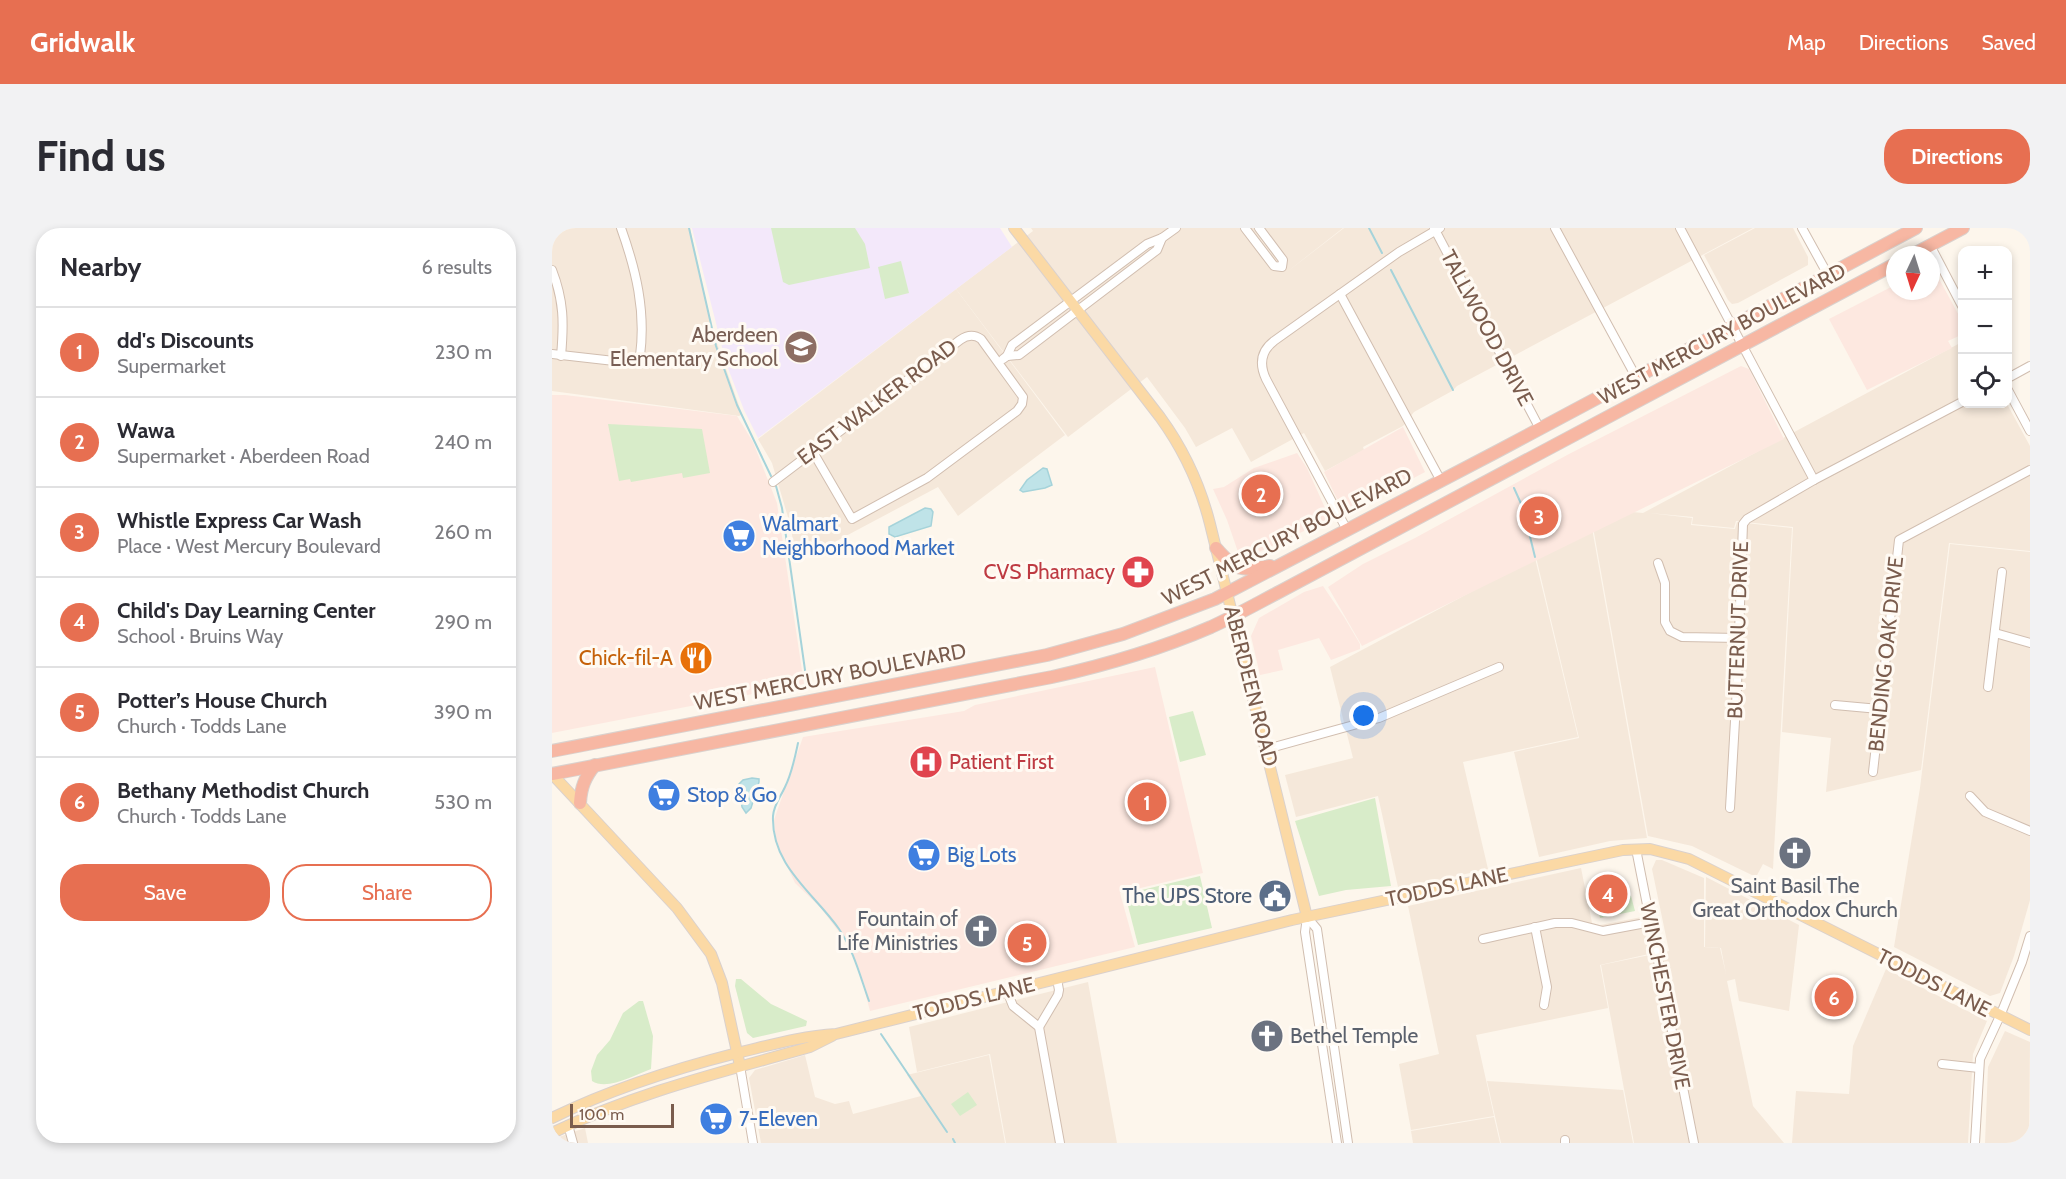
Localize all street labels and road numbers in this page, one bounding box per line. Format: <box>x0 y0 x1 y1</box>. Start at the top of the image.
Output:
street label: TALLWOOD DRIVE <box>1436 246 1539 410</box>
street label: WEST MERCURY BOULEVARD <box>1594 258 1850 410</box>
street label: EAST WALKER ROAD <box>792 334 961 470</box>
street label: WEST MERCURY BOULEVARD <box>1158 463 1416 611</box>
street label: BUTTERNUT DRIVE <box>1722 541 1753 719</box>
street label: BENDING OAK DRIVE <box>1863 555 1908 753</box>
street label: ABERDEEN ROAD <box>1219 603 1284 769</box>
street label: WEST MERCURY BOULEVARD <box>692 638 968 715</box>
street label: TODDS LANE <box>1384 861 1510 912</box>
street label: WINCHESTER DRIVE <box>1635 900 1696 1091</box>
street label: TODDS LANE <box>1873 943 1995 1022</box>
street label: TODDS LANE <box>911 971 1037 1026</box>

